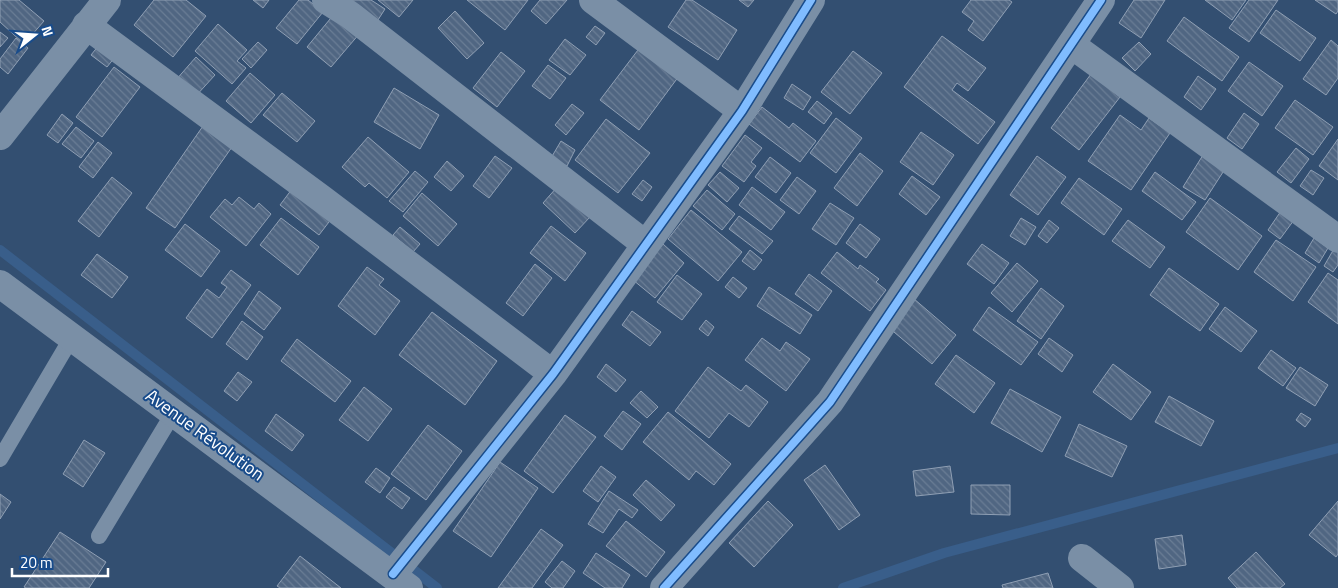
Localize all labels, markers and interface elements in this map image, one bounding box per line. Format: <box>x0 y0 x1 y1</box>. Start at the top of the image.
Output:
north arrow <box>10 10 60 60</box>
text: N <box>36 23 59 39</box>
street label: Avenue Révolution <box>140 382 270 487</box>
scale bar <box>12 546 109 578</box>
text: 20 m <box>20 551 53 574</box>

